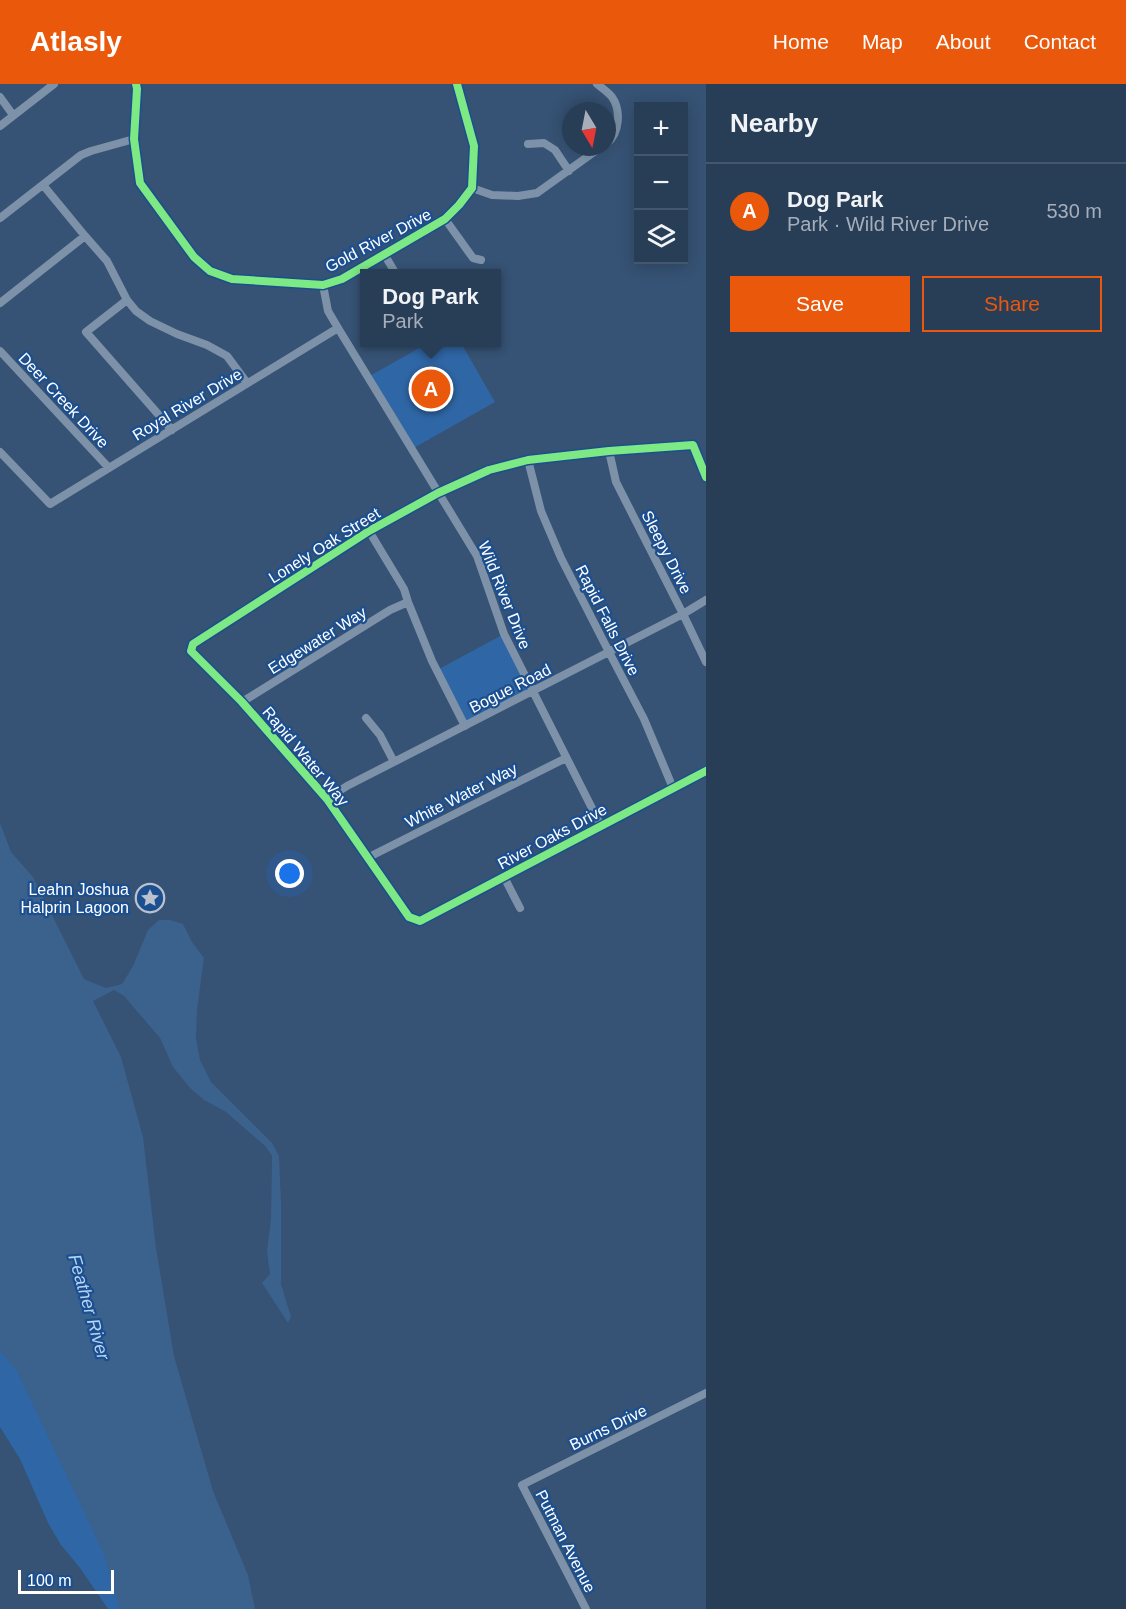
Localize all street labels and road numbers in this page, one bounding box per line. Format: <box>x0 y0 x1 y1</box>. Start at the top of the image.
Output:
street label: Gold River Drive <box>322 205 434 275</box>
street label: Deer Creek Drive <box>15 349 112 451</box>
street label: Royal River Drive <box>130 365 245 444</box>
street label: Lonely Oak Street <box>265 504 384 587</box>
street label: Sleepy Drive <box>638 508 695 597</box>
street label: Wild River Drive <box>475 539 534 652</box>
street label: Rapid Falls Drive <box>572 562 643 678</box>
street label: Edgewater Way <box>265 603 369 677</box>
street label: Bogue Road <box>467 661 554 716</box>
street label: Rapid Water Way <box>259 703 352 809</box>
street label: White Water Way <box>402 760 520 831</box>
street label: River Oaks Drive <box>495 801 610 872</box>
street label: Burns Drive <box>567 1401 650 1453</box>
street label: Putman Avenue <box>532 1487 599 1595</box>

